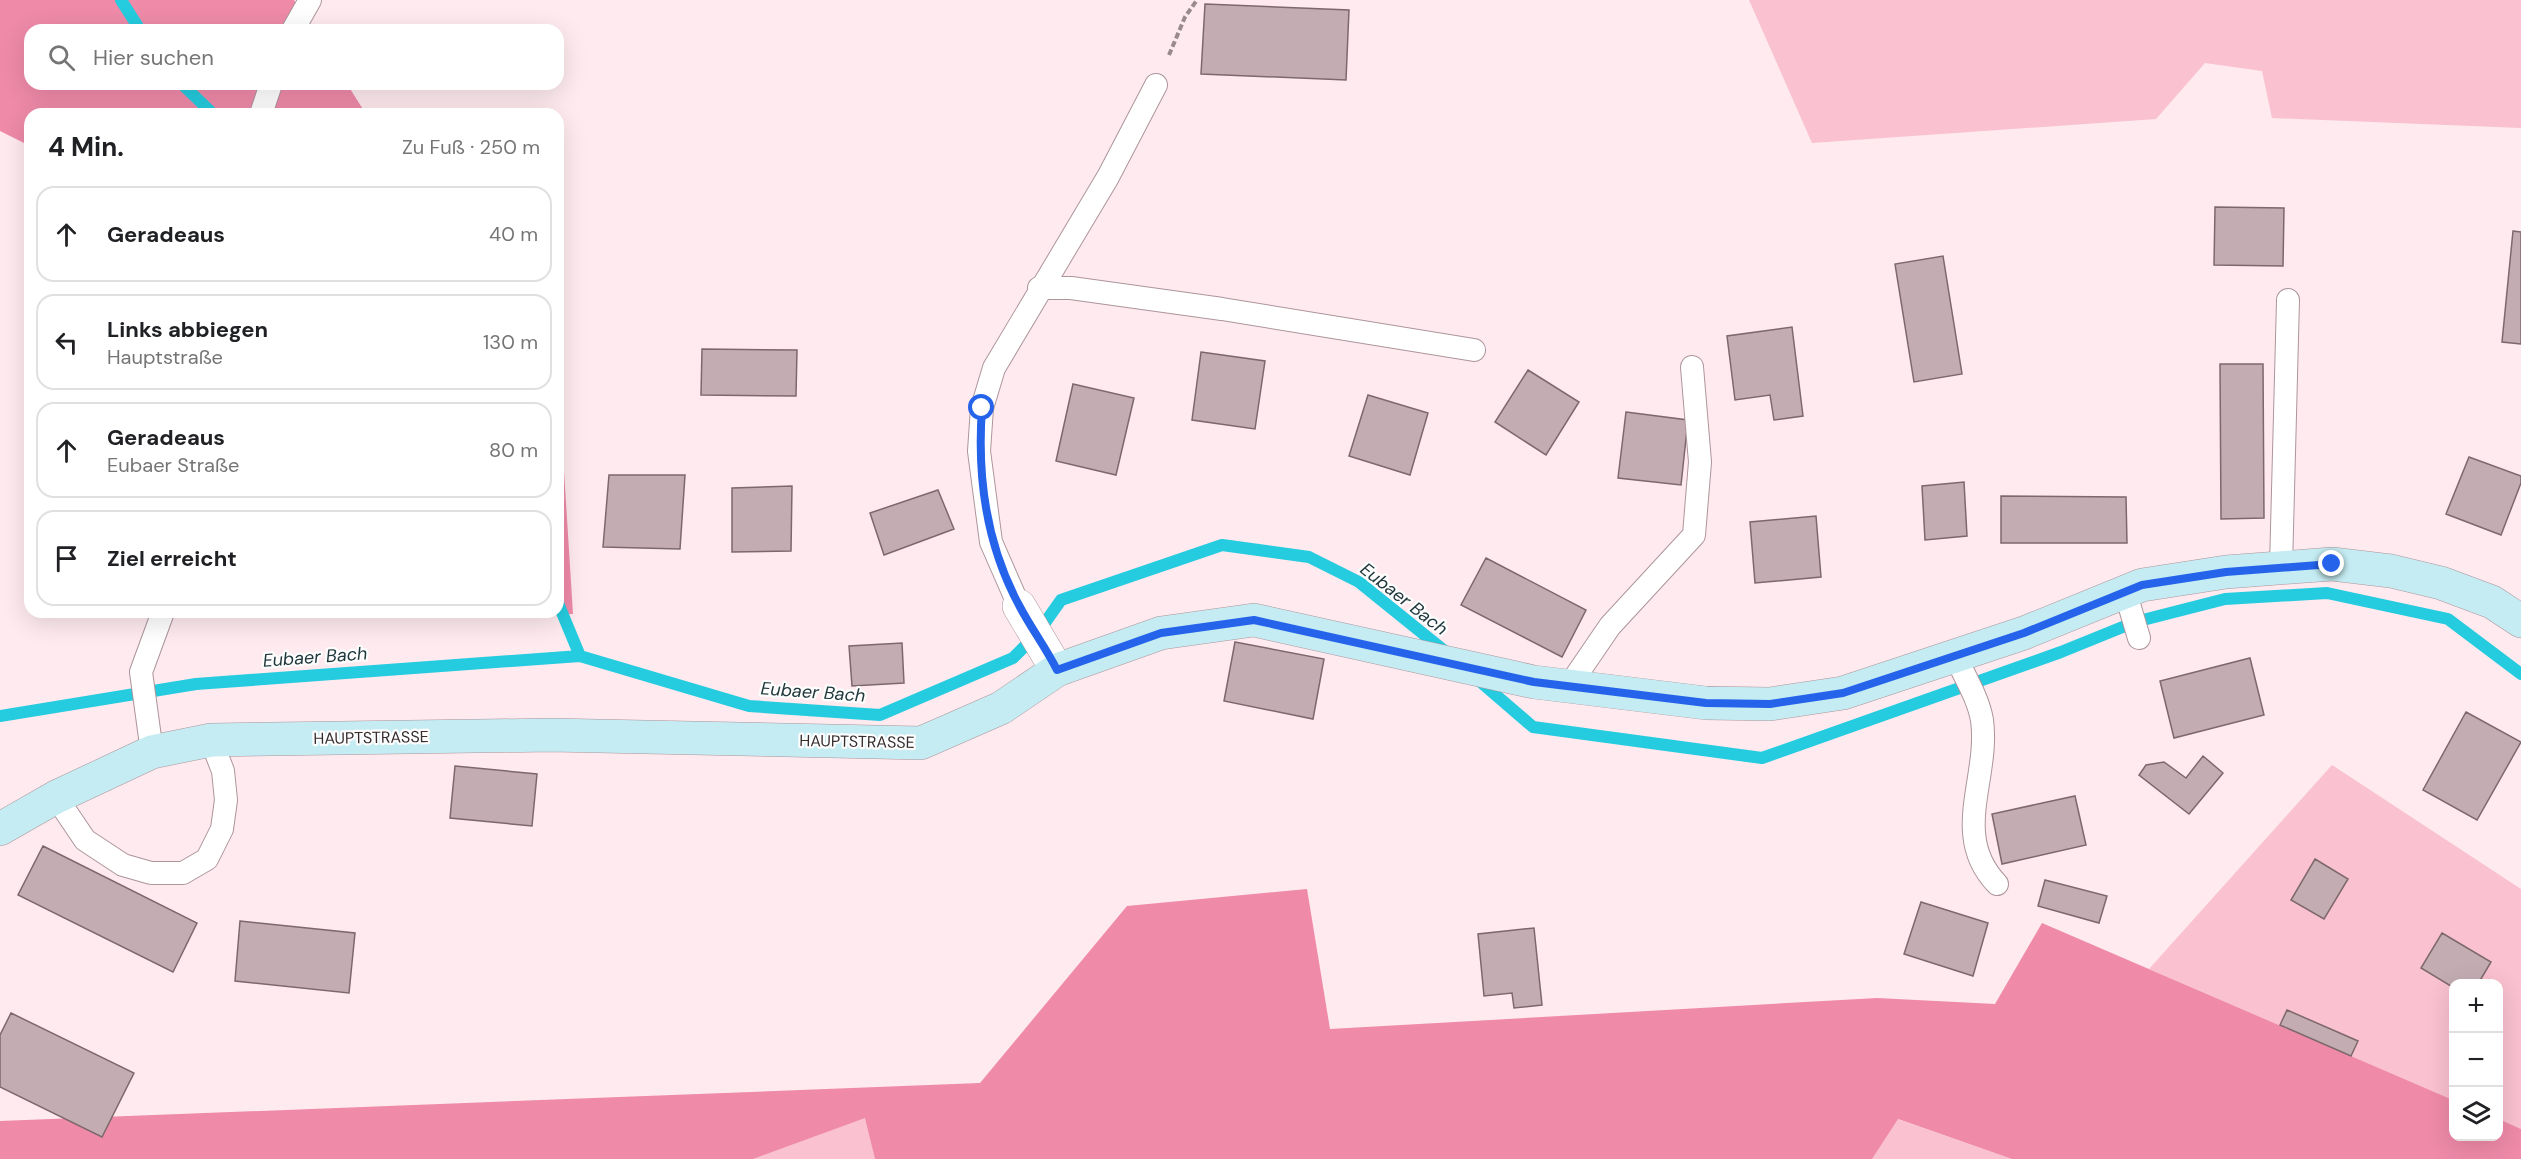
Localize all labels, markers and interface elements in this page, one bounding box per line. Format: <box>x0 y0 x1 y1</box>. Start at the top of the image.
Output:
search box <box>24 24 564 90</box>
icon: search <box>45 41 78 74</box>
text: Hier suchen <box>93 43 214 72</box>
text: 4 Min. <box>48 130 124 164</box>
text: Zu Fuß · 250 m <box>402 134 540 160</box>
icon: ahead <box>50 218 83 251</box>
text: Geradeaus <box>107 220 225 249</box>
text: 40 m <box>489 221 538 247</box>
text: Links abbiegen <box>107 315 268 344</box>
icon: left <box>50 326 83 359</box>
text: 130 m <box>483 329 538 355</box>
text: Hauptstraße <box>107 344 223 370</box>
route start <box>968 394 994 420</box>
text: Geradeaus <box>107 423 225 452</box>
icon: ahead <box>50 434 83 467</box>
text: 80 m <box>489 437 538 463</box>
text: Eubaer Straße <box>107 452 239 478</box>
icon: arrive <box>50 542 83 575</box>
text: Ziel erreicht <box>107 544 237 573</box>
route end <box>2318 550 2344 576</box>
water label: Eubaer Bach <box>1355 557 1453 641</box>
water label: Eubaer Bach <box>262 641 368 673</box>
water label: Eubaer Bach <box>760 676 866 708</box>
street label: HAUPTSTRASSE <box>313 726 429 749</box>
street label: HAUPTSTRASSE <box>799 730 915 753</box>
map controls <box>2449 979 2503 1141</box>
button: + <box>2449 979 2503 1033</box>
button: − <box>2449 1033 2503 1087</box>
button: layers <box>2449 1087 2503 1141</box>

